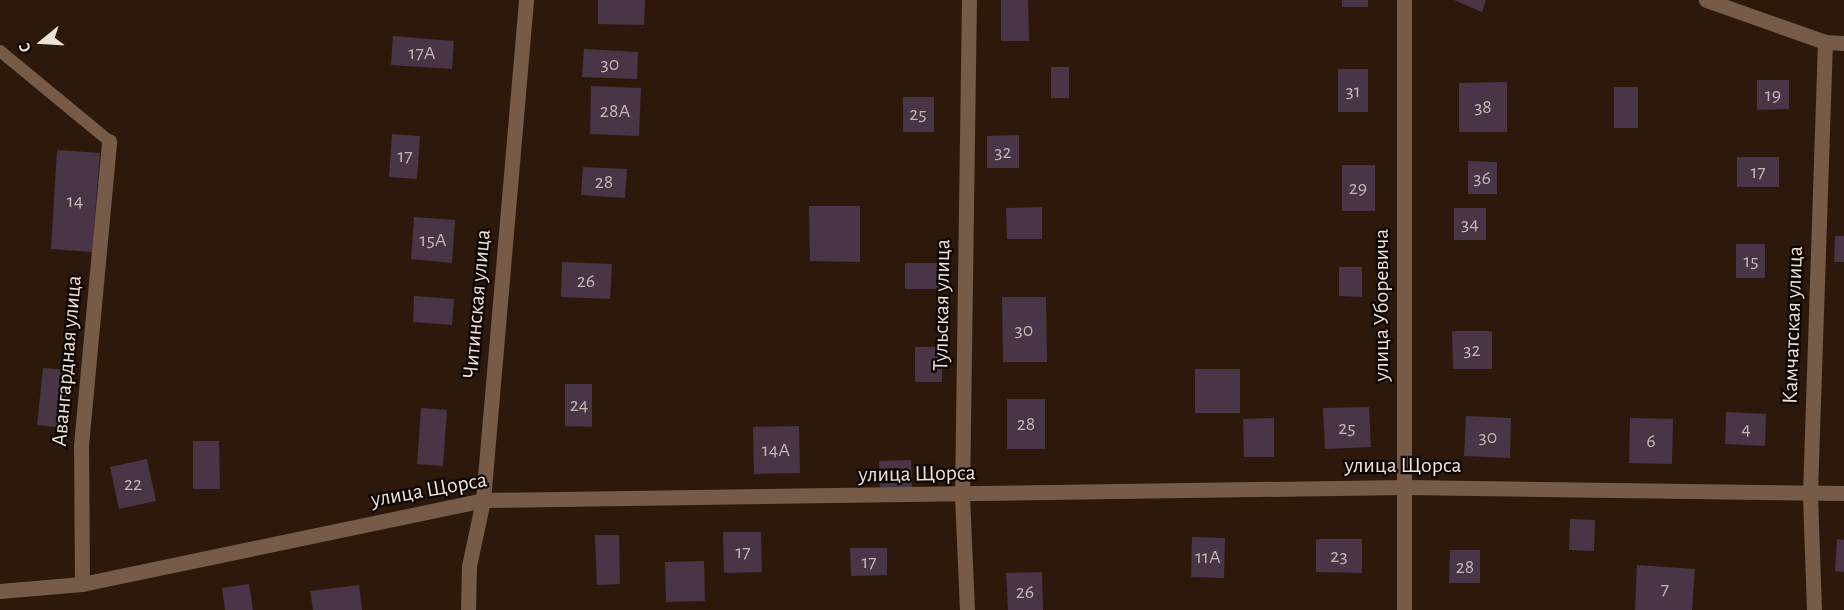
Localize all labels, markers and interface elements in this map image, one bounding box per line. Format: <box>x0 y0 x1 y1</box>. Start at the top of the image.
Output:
north arrow <box>12 12 72 72</box>
text: С <box>16 41 34 54</box>
house number: 17А <box>409 41 435 65</box>
house number: 30 <box>601 52 619 76</box>
house number: 31 <box>1345 79 1361 103</box>
house number: 19 <box>1765 83 1781 107</box>
house number: 38 <box>1474 95 1492 119</box>
house number: 28А <box>600 99 630 123</box>
house number: 25 <box>909 102 927 126</box>
house number: 32 <box>994 140 1012 164</box>
house number: 17 <box>397 144 413 168</box>
house number: 17 <box>1750 160 1766 184</box>
house number: 36 <box>1473 166 1491 190</box>
house number: 28 <box>595 170 613 194</box>
house number: 29 <box>1349 176 1367 200</box>
house number: 14 <box>67 189 83 213</box>
house number: 34 <box>1461 212 1479 236</box>
house number: 15А <box>420 228 446 252</box>
street label: Читинская улица <box>457 228 497 380</box>
street label: улица Уборевича <box>1369 229 1395 381</box>
street label: Тульская улица <box>928 239 956 371</box>
street label: Камчатская улица <box>1777 246 1809 404</box>
house number: 15 <box>1743 249 1759 273</box>
house number: 26 <box>577 269 595 293</box>
street label: Авангардная улица <box>46 274 88 448</box>
house number: 30 <box>1015 318 1033 342</box>
house number: 32 <box>1463 338 1481 362</box>
house number: 24 <box>570 393 588 417</box>
house number: 28 <box>1017 412 1035 436</box>
house number: 25 <box>1338 416 1356 440</box>
house number: 4 <box>1741 417 1751 441</box>
house number: 30 <box>1479 425 1497 449</box>
house number: 6 <box>1646 429 1656 453</box>
house number: 14А <box>762 438 790 462</box>
street label: улица Щорса <box>1344 453 1462 479</box>
street label: улица Щорса <box>858 460 976 488</box>
street label: улица Щорса <box>369 467 489 513</box>
house number: 22 <box>124 472 142 496</box>
house number: 17 <box>735 540 751 564</box>
house number: 23 <box>1330 544 1348 568</box>
house number: 11А <box>1195 545 1221 569</box>
house number: 17 <box>861 550 877 574</box>
house number: 28 <box>1456 555 1474 579</box>
house number: 7 <box>1661 577 1669 601</box>
house number: 26 <box>1016 580 1034 604</box>

